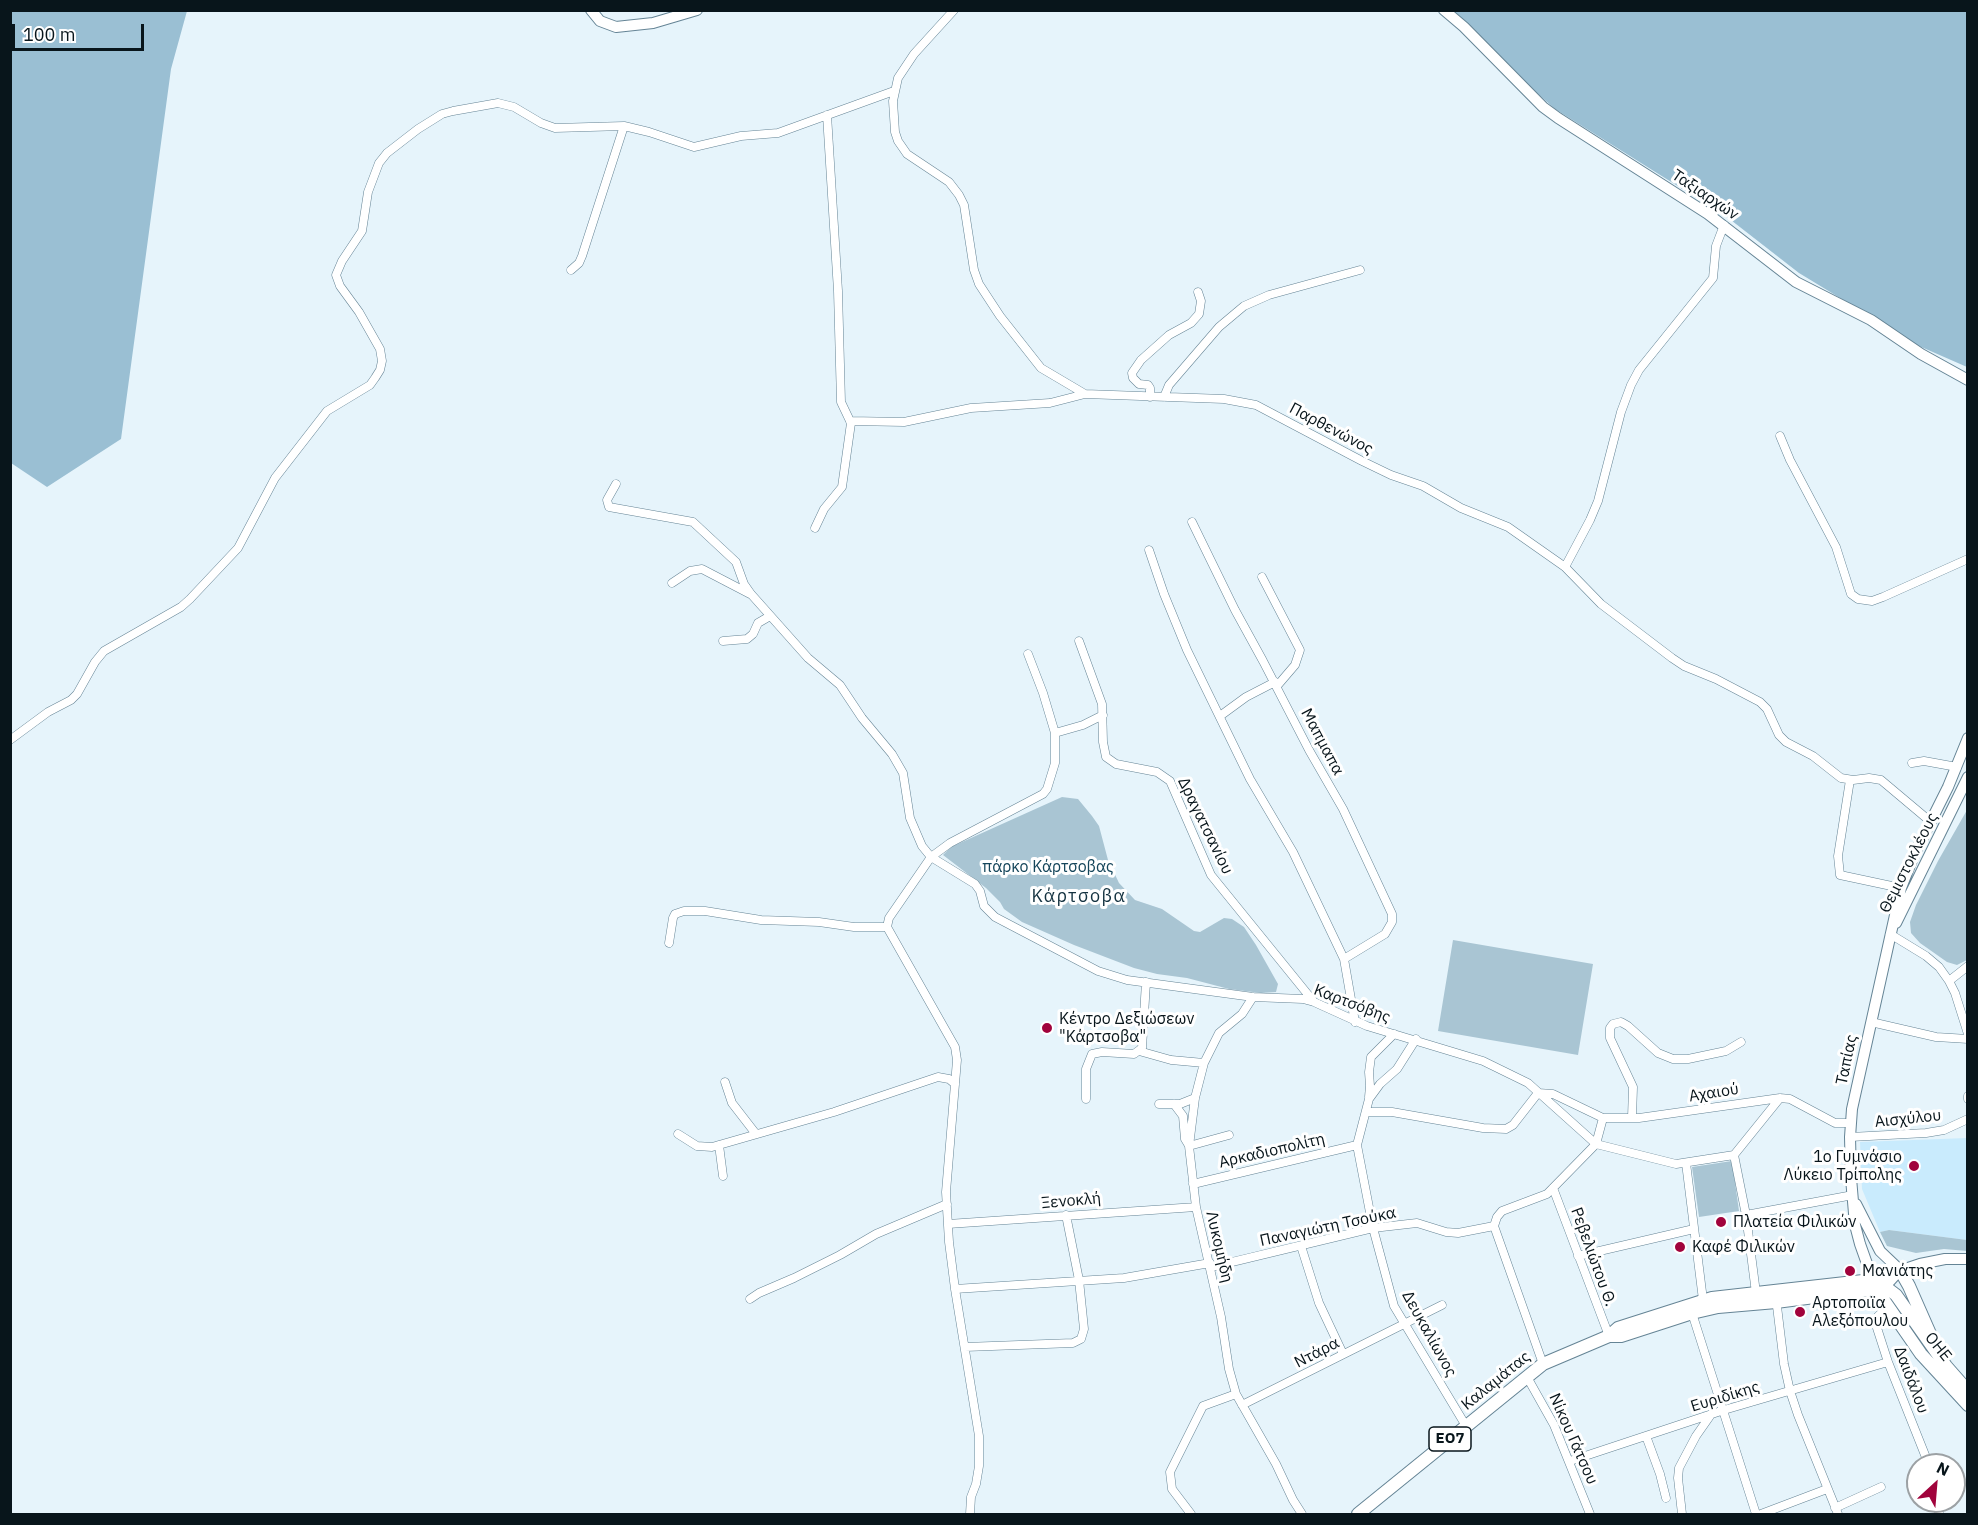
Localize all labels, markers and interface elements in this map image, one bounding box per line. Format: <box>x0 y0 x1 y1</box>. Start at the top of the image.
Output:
scale bar <box>15 12 147 50</box>
text: 100 m <box>23 23 75 46</box>
street label: Ταξιαρχών <box>1668 166 1742 224</box>
street label: Παρθενώνος <box>1286 399 1376 459</box>
street label: Μαπμαπα <box>1296 705 1348 779</box>
street label: Δραγατσανίου <box>1173 774 1237 878</box>
street label: Θεμιστοκλέους <box>1875 810 1943 916</box>
park label: πάρκο Κάρτσοβας <box>982 857 1114 877</box>
district label: Κάρτσοβα <box>1031 886 1127 908</box>
street label: Καρτσόβης <box>1311 981 1393 1027</box>
place label: Κέντρο Δεξιώσεων "Κάρτσοβα" <box>1059 1009 1194 1047</box>
marker: Κέντρο Δεξιώσεων "Κάρτσοβα" <box>1040 1021 1054 1035</box>
street label: Ταπίας <box>1832 1033 1862 1087</box>
street label: Αχαιού <box>1688 1080 1740 1106</box>
street label: Αισχύλου <box>1874 1106 1942 1132</box>
street label: Αρκαδιοπολίτη <box>1217 1129 1327 1173</box>
place label: 1ο Γυμνάσιο Λύκειο Τρίπολης <box>1783 1147 1902 1185</box>
marker: 1ο Γυμνάσιο Λύκειο Τρίπολης <box>1907 1159 1921 1173</box>
street label: Ξενοκλή <box>1040 1189 1102 1213</box>
street label: Παναγιώτη Τσούκα <box>1258 1203 1398 1251</box>
street label: Ρεβελιώτου Θ. <box>1566 1205 1620 1309</box>
street label: Λυκομήδη <box>1201 1209 1237 1285</box>
place label: Πλατεία Φιλικών <box>1733 1212 1856 1232</box>
marker: Πλατεία Φιλικών <box>1714 1215 1728 1229</box>
place label: Καφέ Φιλικών <box>1692 1237 1795 1257</box>
marker: Καφέ Φιλικών <box>1673 1240 1687 1254</box>
place label: Μανιάτης <box>1862 1261 1933 1281</box>
marker: Μανιάτης <box>1843 1264 1857 1278</box>
street label: Δευκαλίωνος <box>1397 1288 1461 1380</box>
place label: Αρτοποιϊα Αλεξόπουλου <box>1812 1293 1908 1331</box>
marker: Αρτοποιϊα Αλεξόπουλου <box>1793 1305 1807 1319</box>
street label: ΟΗΕ <box>1920 1329 1956 1365</box>
street label: Ντάρα <box>1291 1334 1343 1372</box>
street label: Δαιδάλου <box>1889 1344 1933 1416</box>
street label: Καλαμάτας <box>1458 1347 1534 1415</box>
street label: Ευριδίκης <box>1688 1377 1762 1417</box>
street label: Νίκου Γάτσου <box>1544 1391 1602 1487</box>
road number: ΕΟ7 <box>1429 1427 1471 1451</box>
north arrow <box>1906 1453 1966 1513</box>
text: N <box>1933 1457 1953 1480</box>

